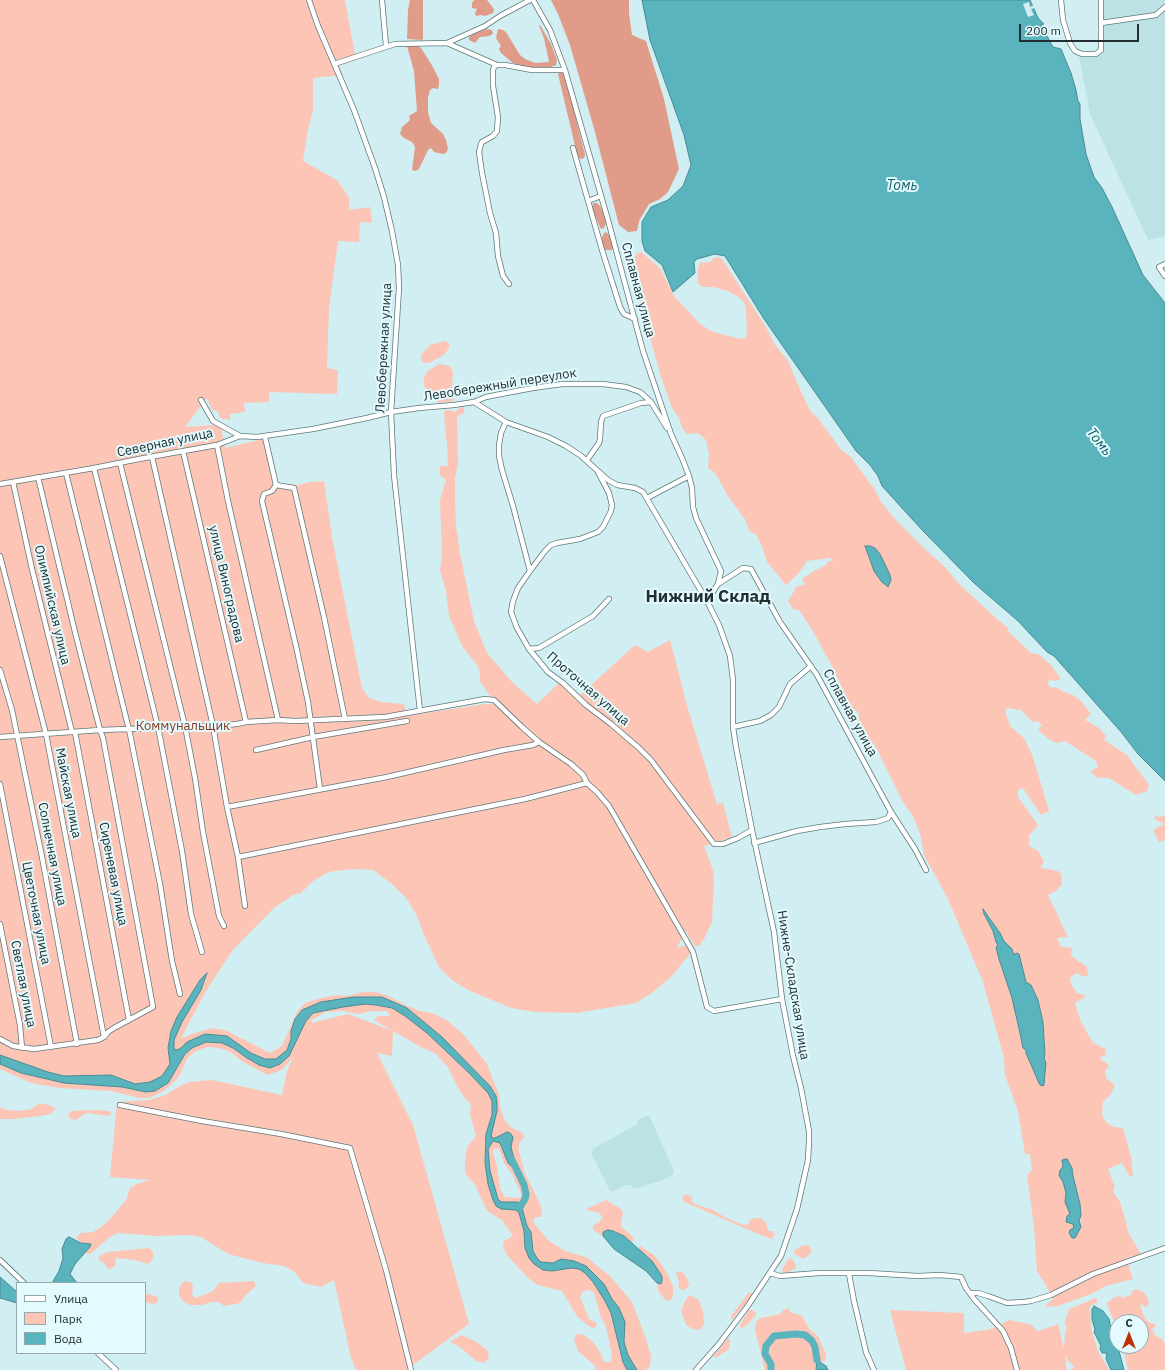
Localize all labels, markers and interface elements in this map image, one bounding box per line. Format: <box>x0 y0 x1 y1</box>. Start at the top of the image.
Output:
scale bar <box>1021 16 1141 42</box>
text: 200 m <box>1026 23 1061 38</box>
water label: Томь <box>886 178 918 194</box>
street label: Сплавная улица <box>618 241 658 339</box>
street label: Левобережная улица <box>373 283 395 413</box>
street label: Левобережный переулок <box>422 365 578 405</box>
street label: Северная улица <box>116 425 214 461</box>
water label: Томь <box>1083 425 1115 459</box>
street label: улица Виноградова <box>205 524 247 644</box>
street label: Олимпийская улица <box>31 544 73 666</box>
district label: Нижний Склад <box>645 587 771 607</box>
street label: Проточная улица <box>543 649 633 729</box>
street label: Сплавная улица <box>819 667 881 759</box>
park label: Коммунальщик <box>136 718 230 734</box>
street label: Майская улица <box>52 747 84 839</box>
street label: Солнечная улица <box>34 801 70 907</box>
street label: Сиреневая улица <box>95 821 131 927</box>
street label: Цветочная улица <box>18 860 54 966</box>
street label: Нижне-Складская улица <box>773 909 813 1061</box>
street label: Светлая улица <box>7 939 39 1029</box>
legend <box>16 1282 146 1354</box>
text: Улица <box>54 1291 88 1306</box>
text: Парк <box>54 1311 82 1326</box>
north arrow <box>1109 1314 1149 1354</box>
text: С <box>1125 1316 1133 1330</box>
text: Вода <box>54 1331 82 1346</box>

